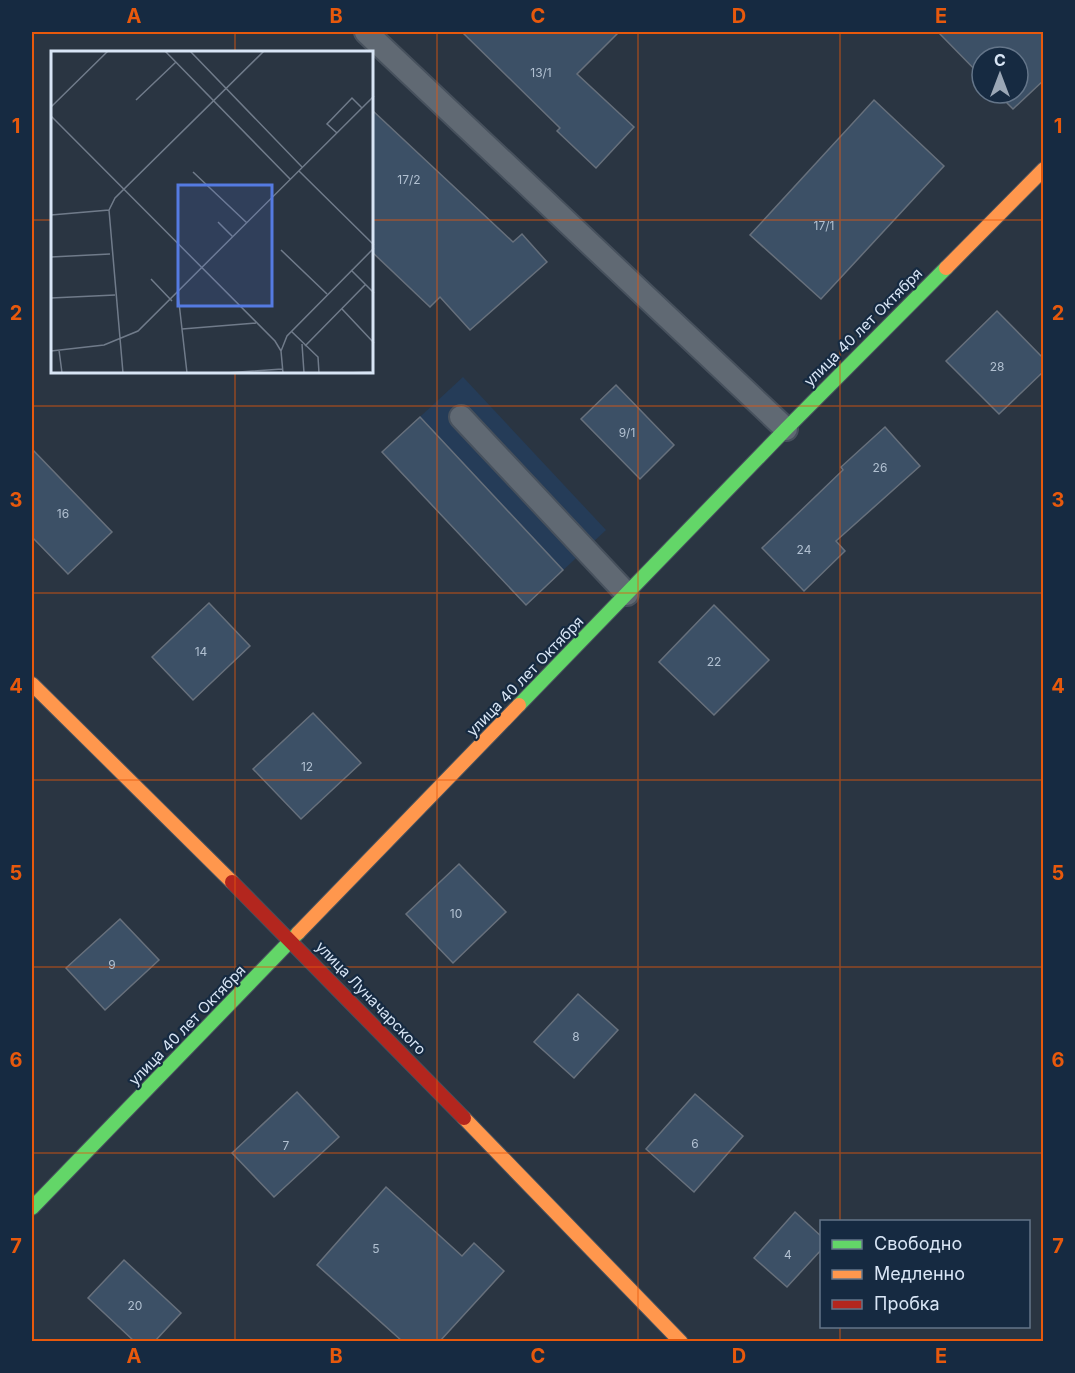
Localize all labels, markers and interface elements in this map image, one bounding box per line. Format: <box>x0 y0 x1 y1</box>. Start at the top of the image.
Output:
text: A <box>127 4 142 28</box>
text: B <box>329 4 343 28</box>
text: C <box>531 4 545 28</box>
text: D <box>732 4 746 28</box>
text: E <box>935 4 947 28</box>
north arrow <box>970 45 1030 105</box>
text: С <box>994 50 1006 70</box>
inset map <box>51 51 374 374</box>
house number: 13/1 <box>530 65 552 80</box>
text: 1 <box>12 114 20 138</box>
text: 1 <box>1054 114 1062 138</box>
house number: 17/2 <box>397 172 421 187</box>
house number: 17/1 <box>814 218 834 233</box>
street label: улица 40 лет Октября <box>800 264 926 390</box>
text: 2 <box>10 301 22 325</box>
text: 2 <box>1052 301 1064 325</box>
house number: 28 <box>990 359 1004 374</box>
house number: 9/1 <box>619 425 635 440</box>
house number: 26 <box>873 460 887 475</box>
text: 3 <box>10 488 22 512</box>
text: 3 <box>1052 488 1064 512</box>
house number: 16 <box>57 506 69 521</box>
house number: 24 <box>797 542 812 557</box>
street label: улица 40 лет Октября <box>463 612 587 740</box>
house number: 14 <box>195 644 208 659</box>
house number: 22 <box>707 654 721 669</box>
text: 4 <box>9 674 23 698</box>
text: 4 <box>1051 674 1065 698</box>
house number: 12 <box>301 759 313 774</box>
text: 5 <box>10 861 22 885</box>
text: 5 <box>1052 861 1064 885</box>
house number: 10 <box>450 906 462 921</box>
street label: улица Луначарского <box>312 937 430 1059</box>
house number: 9 <box>108 957 116 972</box>
street label: улица 40 лет Октября <box>125 961 249 1089</box>
house number: 8 <box>572 1029 580 1044</box>
text: 6 <box>10 1048 23 1072</box>
text: 6 <box>1052 1048 1065 1072</box>
house number: 6 <box>691 1136 699 1151</box>
house number: 7 <box>283 1138 290 1153</box>
legend <box>820 1220 1030 1328</box>
text: Свободно <box>874 1233 962 1254</box>
text: 7 <box>10 1234 22 1258</box>
text: 7 <box>1052 1234 1064 1258</box>
house number: 5 <box>372 1241 380 1256</box>
house number: 4 <box>784 1247 792 1262</box>
text: Медленно <box>874 1263 965 1284</box>
text: Пробка <box>874 1293 940 1314</box>
house number: 20 <box>128 1298 142 1313</box>
text: A <box>127 1344 142 1368</box>
text: B <box>329 1344 343 1368</box>
text: C <box>531 1344 545 1368</box>
text: D <box>732 1344 746 1368</box>
text: E <box>935 1344 947 1368</box>

